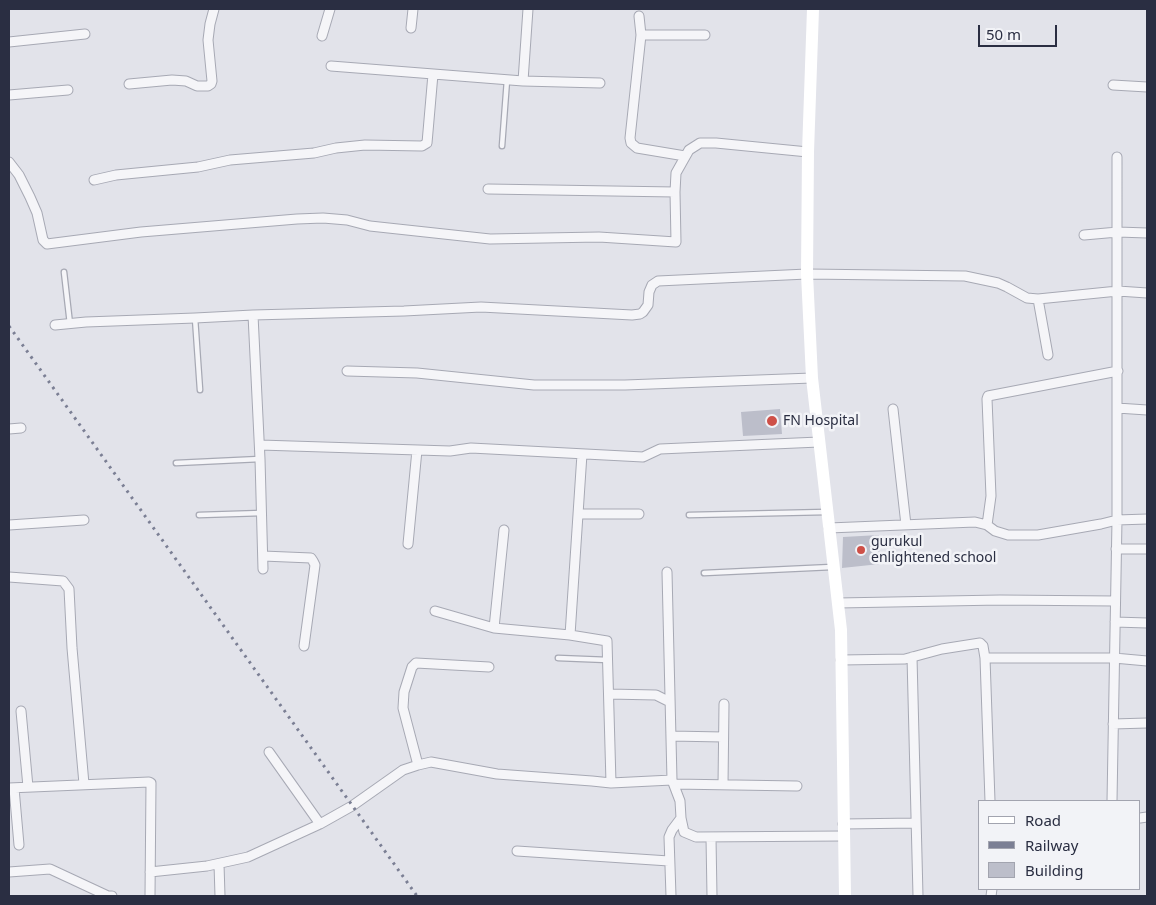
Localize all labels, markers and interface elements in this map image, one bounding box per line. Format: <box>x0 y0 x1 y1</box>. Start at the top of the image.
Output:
scale bar <box>981 15 1060 47</box>
text: 50 m <box>986 24 1021 44</box>
place label: FN Hospital <box>783 413 859 429</box>
marker: FN Hospital <box>765 414 779 428</box>
place label: gurukul enlightened school <box>871 534 996 566</box>
marker: gurukul enlightened school <box>855 544 867 556</box>
legend <box>978 800 1141 890</box>
text: Road <box>1025 810 1061 830</box>
text: Railway <box>1025 835 1078 855</box>
text: Building <box>1025 860 1083 880</box>

